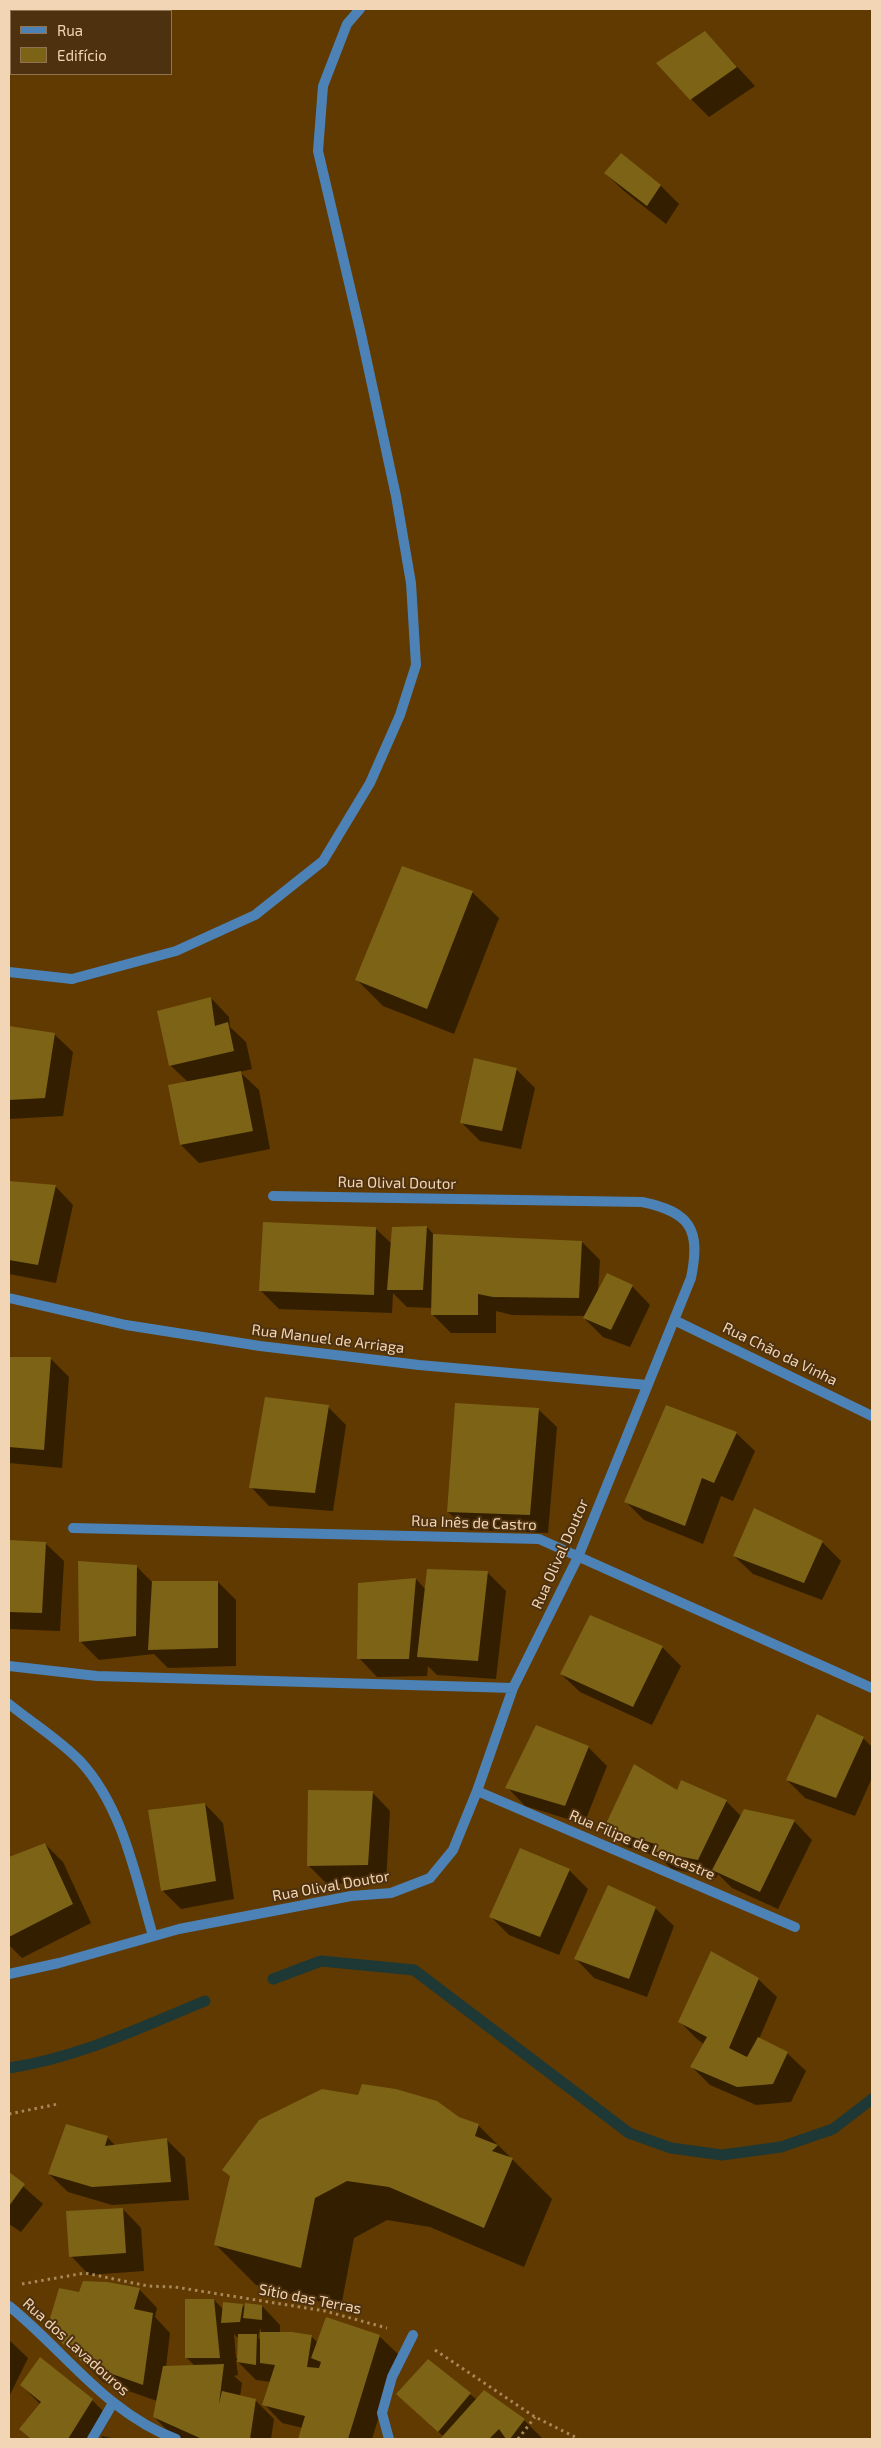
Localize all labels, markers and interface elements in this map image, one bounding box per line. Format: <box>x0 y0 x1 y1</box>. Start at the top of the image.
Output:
legend <box>10 10 172 75</box>
text: Rua <box>57 21 83 39</box>
text: Edifício <box>57 46 107 64</box>
street label: Rua Olival Doutor <box>337 1173 457 1193</box>
street label: Rua Chão da Vinha <box>720 1318 840 1390</box>
street label: Rua Manuel de Arriaga <box>251 1321 405 1357</box>
street label: Rua Olival Doutor <box>528 1496 592 1612</box>
street label: Rua Inês de Castro <box>411 1512 537 1534</box>
street label: Rua Filipe de Lencastre <box>566 1806 718 1884</box>
street label: Rua Olival Doutor <box>271 1867 391 1905</box>
street label: Sítio das Terras <box>257 2280 363 2318</box>
street label: Rua dos Lavadouros <box>19 2294 133 2400</box>

